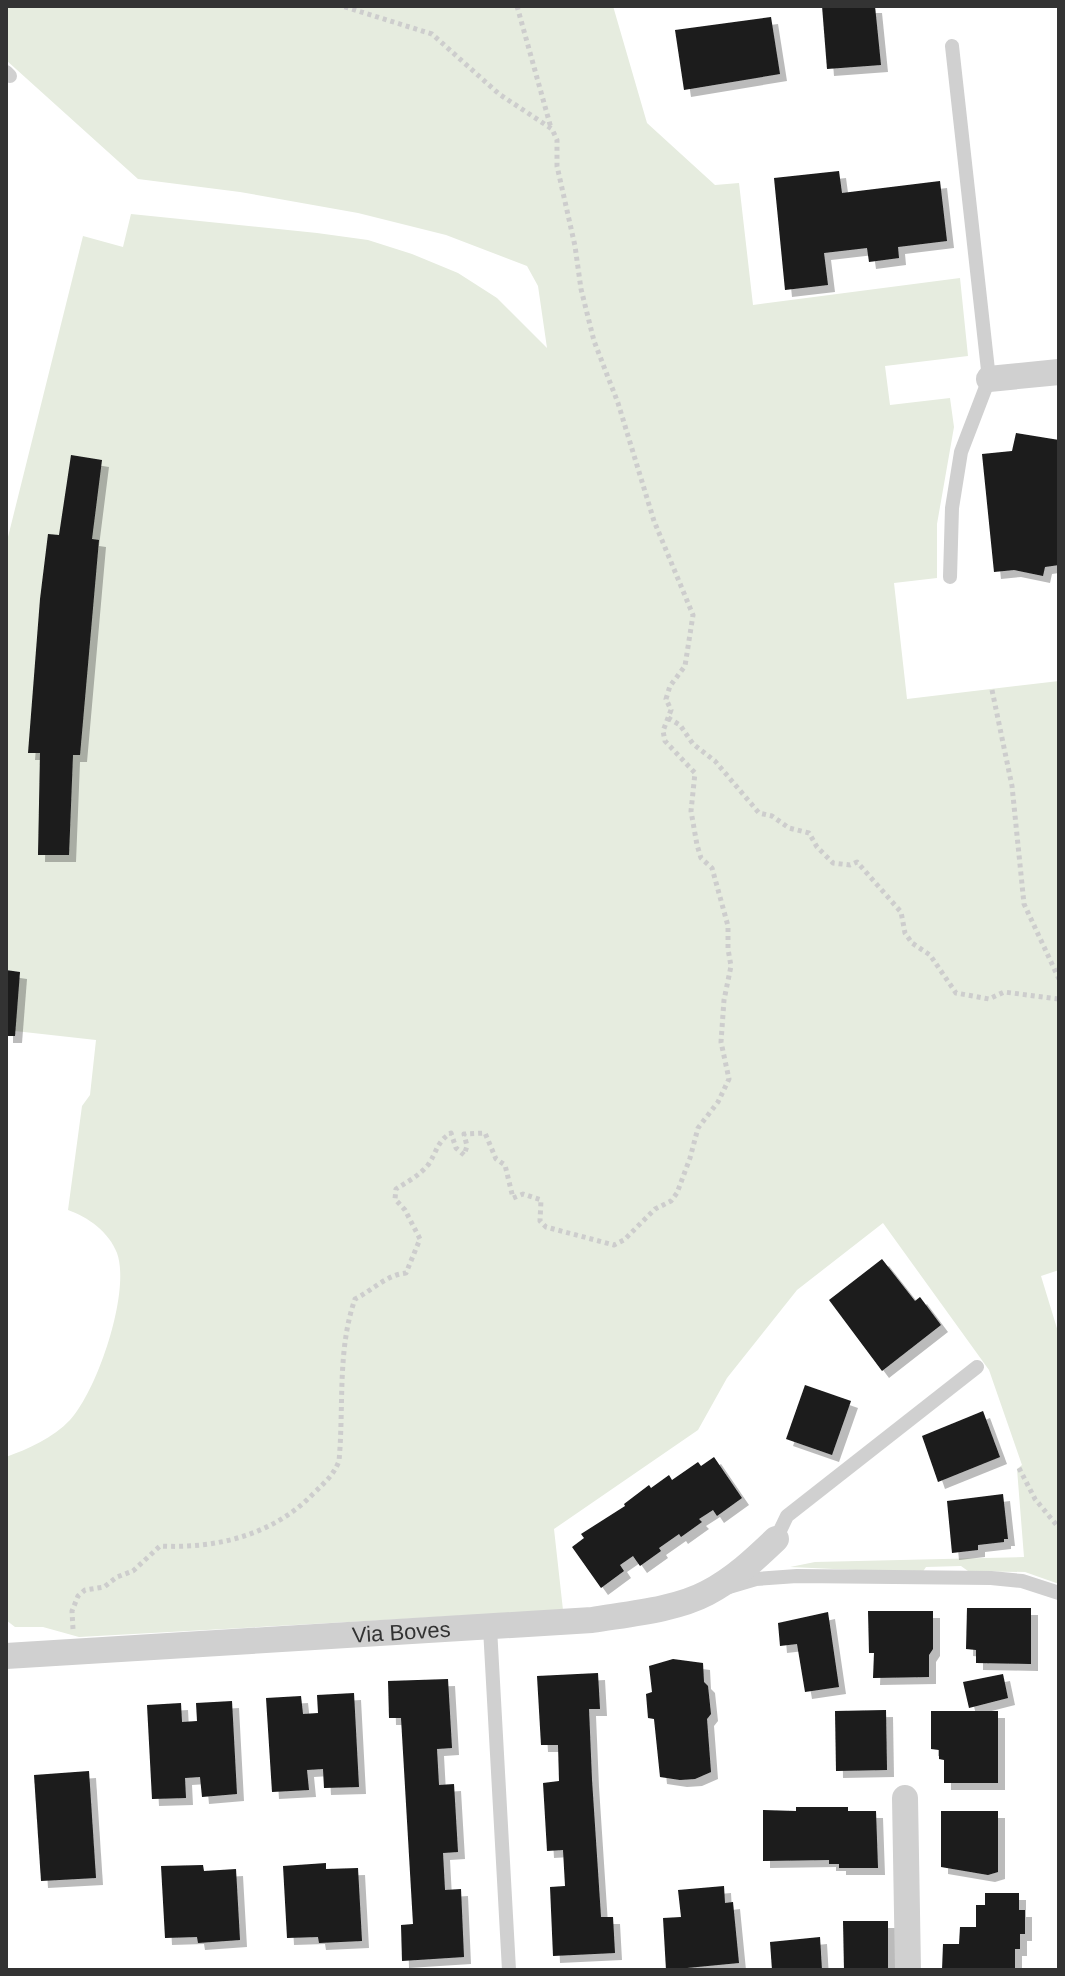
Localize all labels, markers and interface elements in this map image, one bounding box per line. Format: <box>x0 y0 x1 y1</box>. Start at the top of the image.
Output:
street label: Via Boves <box>351 1617 451 1648</box>

